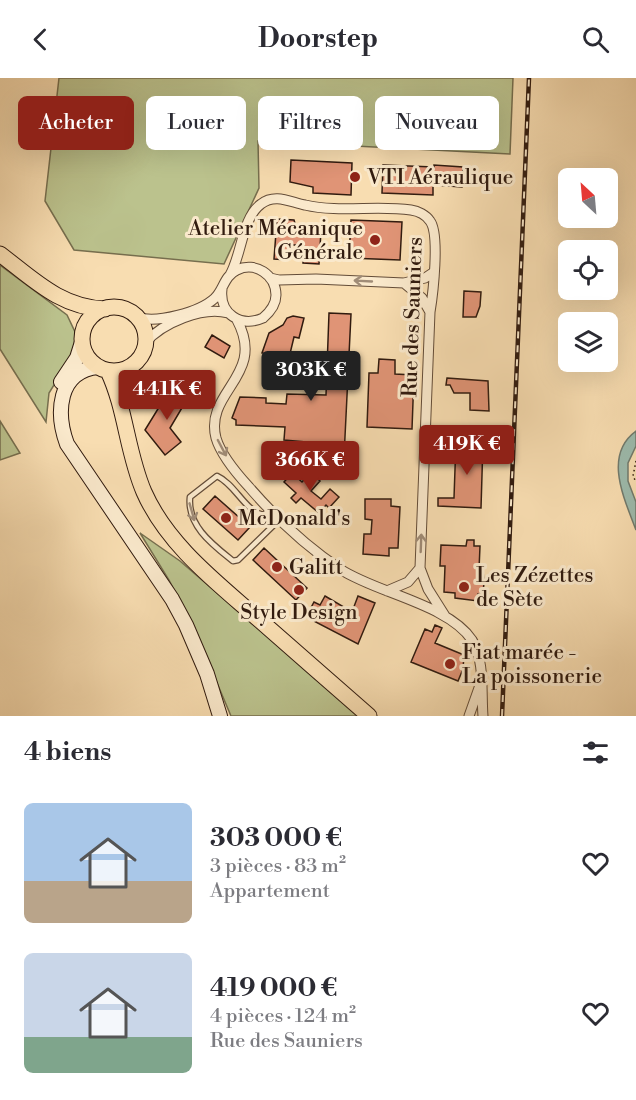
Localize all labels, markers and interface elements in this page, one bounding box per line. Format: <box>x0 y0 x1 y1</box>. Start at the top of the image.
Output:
text: Doorstep <box>258 22 378 56</box>
icon: back <box>24 23 57 56</box>
icon: search <box>579 23 612 56</box>
chip: Acheter <box>18 96 134 150</box>
chip: Louer <box>146 96 246 150</box>
chip: Filtres <box>258 96 363 150</box>
chip: Nouveau <box>375 96 499 150</box>
place label: VTI Aéraulique <box>366 165 513 191</box>
north arrow <box>558 168 618 228</box>
map controls <box>558 168 618 372</box>
marker: VTI Aéraulique <box>348 170 362 184</box>
place label: Atelier Mécanique Générale <box>187 216 363 266</box>
marker: Atelier Mécanique Générale <box>368 233 382 247</box>
street label: Rue des Sauniers <box>397 236 429 398</box>
button: locate <box>558 240 618 300</box>
one-way arrow <box>354 276 374 287</box>
button: layers <box>558 312 618 372</box>
pin: 303K € <box>262 351 360 402</box>
text: 303K € <box>275 358 347 383</box>
pin: 441K € <box>118 370 216 421</box>
text: 441K € <box>133 377 201 402</box>
pin: 419K € <box>418 425 516 476</box>
text: 419K € <box>433 432 501 457</box>
one-way arrow <box>217 439 228 457</box>
pin: 366K € <box>261 441 359 492</box>
text: 366K € <box>275 448 345 473</box>
one-way arrow <box>187 502 199 521</box>
place label: McDonald's <box>238 506 350 532</box>
marker: McDonald's <box>219 511 233 525</box>
one-way arrow <box>415 534 427 554</box>
place label: Galitt <box>289 555 343 581</box>
marker: Galitt <box>270 560 284 574</box>
place label: Les Zézettes de Sète <box>476 563 594 613</box>
marker: Les Zézettes de Sète <box>457 580 471 594</box>
marker: Style Design <box>292 583 306 597</box>
place label: Style Design <box>240 600 358 626</box>
place label: Fiat marée - La poissonerie <box>462 640 602 690</box>
marker: Fiat marée - La poissonerie <box>443 657 457 671</box>
text: 4 biens <box>24 736 111 768</box>
icon: filters <box>579 736 612 769</box>
text: 303 000 € <box>210 822 342 854</box>
icon: home <box>72 827 144 899</box>
icon: heart <box>579 847 612 880</box>
text: 3 pièces · 83 m² <box>210 854 346 879</box>
text: Appartement <box>210 879 330 904</box>
text: 419 000 € <box>210 972 338 1004</box>
icon: home <box>72 977 144 1049</box>
icon: heart <box>579 997 612 1030</box>
text: 4 pièces · 124 m² <box>210 1004 356 1029</box>
text: Rue des Sauniers <box>210 1029 363 1054</box>

